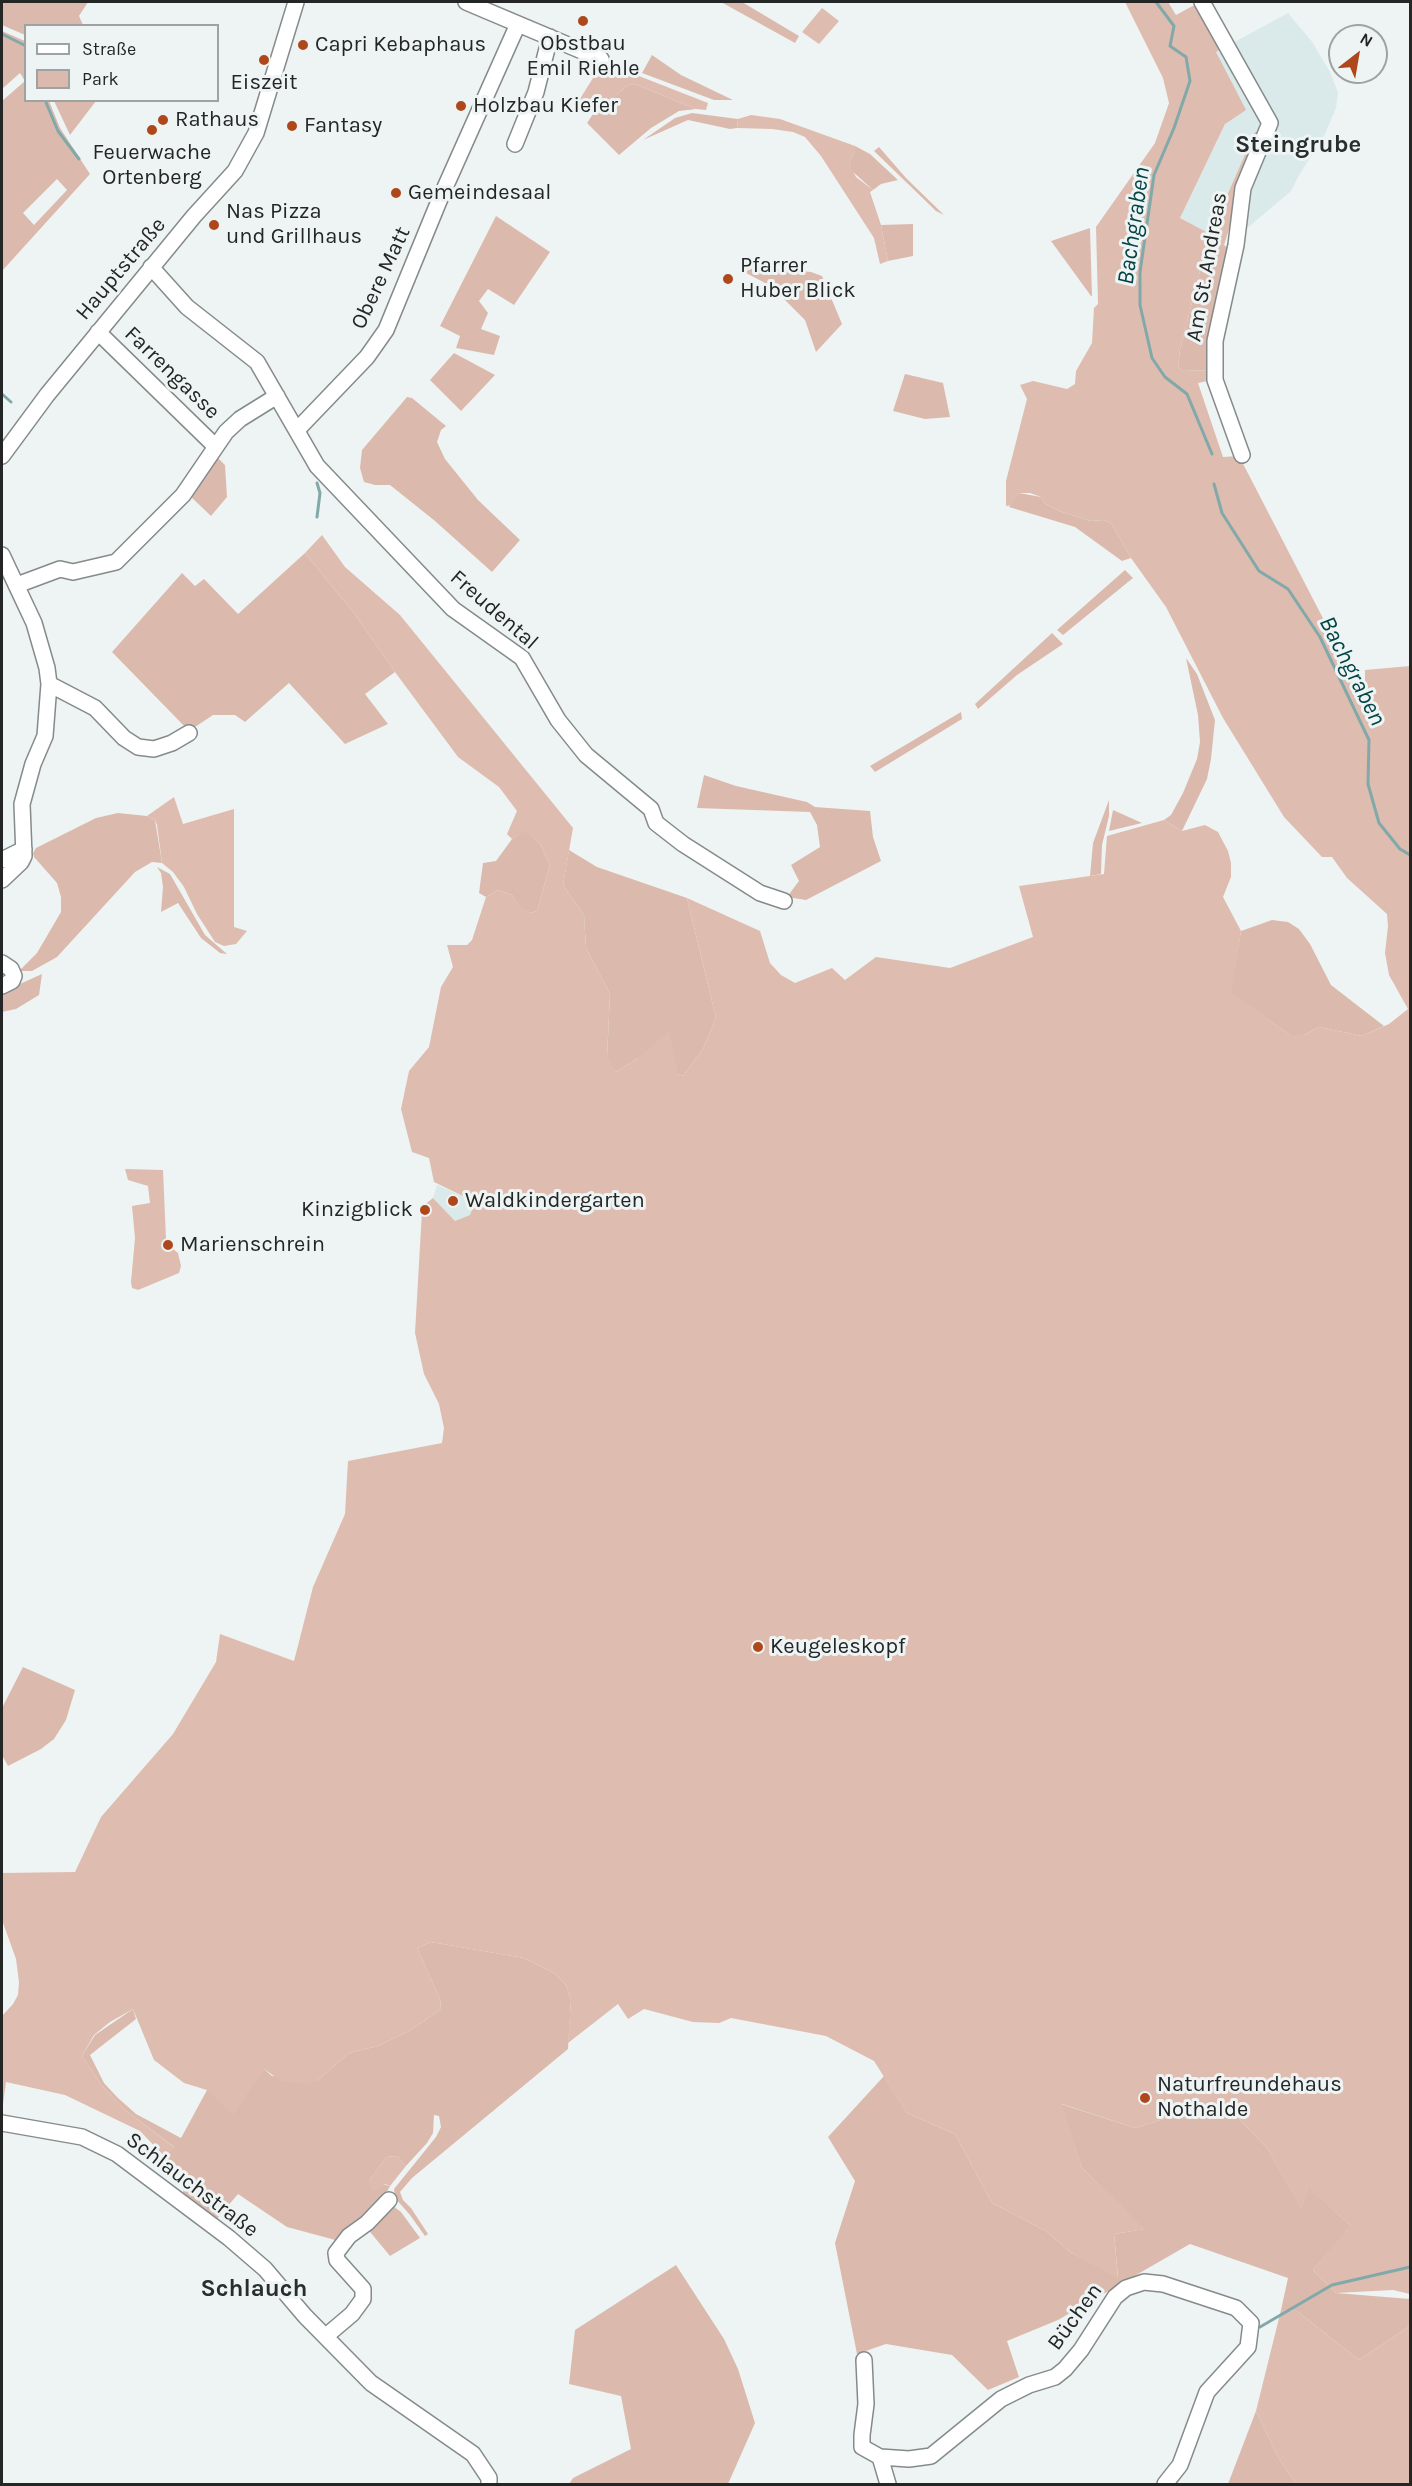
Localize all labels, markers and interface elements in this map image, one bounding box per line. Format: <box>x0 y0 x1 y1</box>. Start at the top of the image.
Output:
marker: Obstbau Emil Riehle <box>576 14 590 28</box>
legend <box>24 24 219 102</box>
north arrow <box>1328 24 1388 84</box>
text: N <box>1357 29 1376 51</box>
place label: Obstbau Emil Riehle <box>527 31 639 82</box>
place label: Capri Kebaphaus <box>315 32 486 58</box>
text: Straße <box>82 38 136 60</box>
marker: Capri Kebaphaus <box>296 38 310 52</box>
marker: Eiszeit <box>257 53 271 67</box>
text: Park <box>82 68 119 90</box>
place label: Eiszeit <box>230 70 298 96</box>
place label: Holzbau Kiefer <box>473 93 618 119</box>
marker: Holzbau Kiefer <box>454 99 468 113</box>
place label: Rathaus <box>175 107 259 133</box>
marker: Rathaus <box>156 113 170 127</box>
place label: Fantasy <box>304 113 382 139</box>
marker: Fantasy <box>285 119 299 133</box>
marker: Feuerwache Ortenberg <box>145 123 159 137</box>
district label: Steingrube <box>1235 131 1361 159</box>
place label: Feuerwache Ortenberg <box>93 140 211 192</box>
water label: Bachgraben <box>1111 165 1157 287</box>
place label: Gemeindesaal <box>408 180 551 206</box>
marker: Gemeindesaal <box>389 186 403 200</box>
street label: Am St. Andreas <box>1181 190 1233 344</box>
place label: Nas Pizza und Grillhaus <box>226 199 362 250</box>
street label: Hauptstraße <box>70 212 172 326</box>
marker: Nas Pizza und Grillhaus <box>207 218 221 232</box>
street label: Obere Matt <box>346 222 416 334</box>
place label: Pfarrer Huber Blick <box>740 253 856 304</box>
marker: Pfarrer Huber Blick <box>721 272 735 286</box>
street label: Farrengasse <box>119 321 225 425</box>
street label: Freudental <box>444 565 544 655</box>
water label: Bachgraben <box>1312 611 1392 731</box>
place label: Waldkindergarten <box>465 1188 645 1214</box>
marker: Waldkindergarten <box>446 1194 460 1208</box>
place label: Kinzigblick <box>301 1197 413 1223</box>
marker: Kinzigblick <box>418 1203 432 1217</box>
place label: Marienschrein <box>180 1232 325 1258</box>
marker: Marienschrein <box>161 1238 175 1252</box>
place label: Keugeleskopf <box>770 1634 906 1660</box>
marker: Keugeleskopf <box>751 1640 765 1654</box>
place label: Naturfreundehaus Nothalde <box>1157 2072 1342 2124</box>
marker: Naturfreundehaus Nothalde <box>1138 2091 1152 2105</box>
street label: Schlauchstraße <box>121 2127 263 2243</box>
district label: Schlauch <box>200 2275 308 2303</box>
street label: Büchen <box>1042 2278 1108 2356</box>

